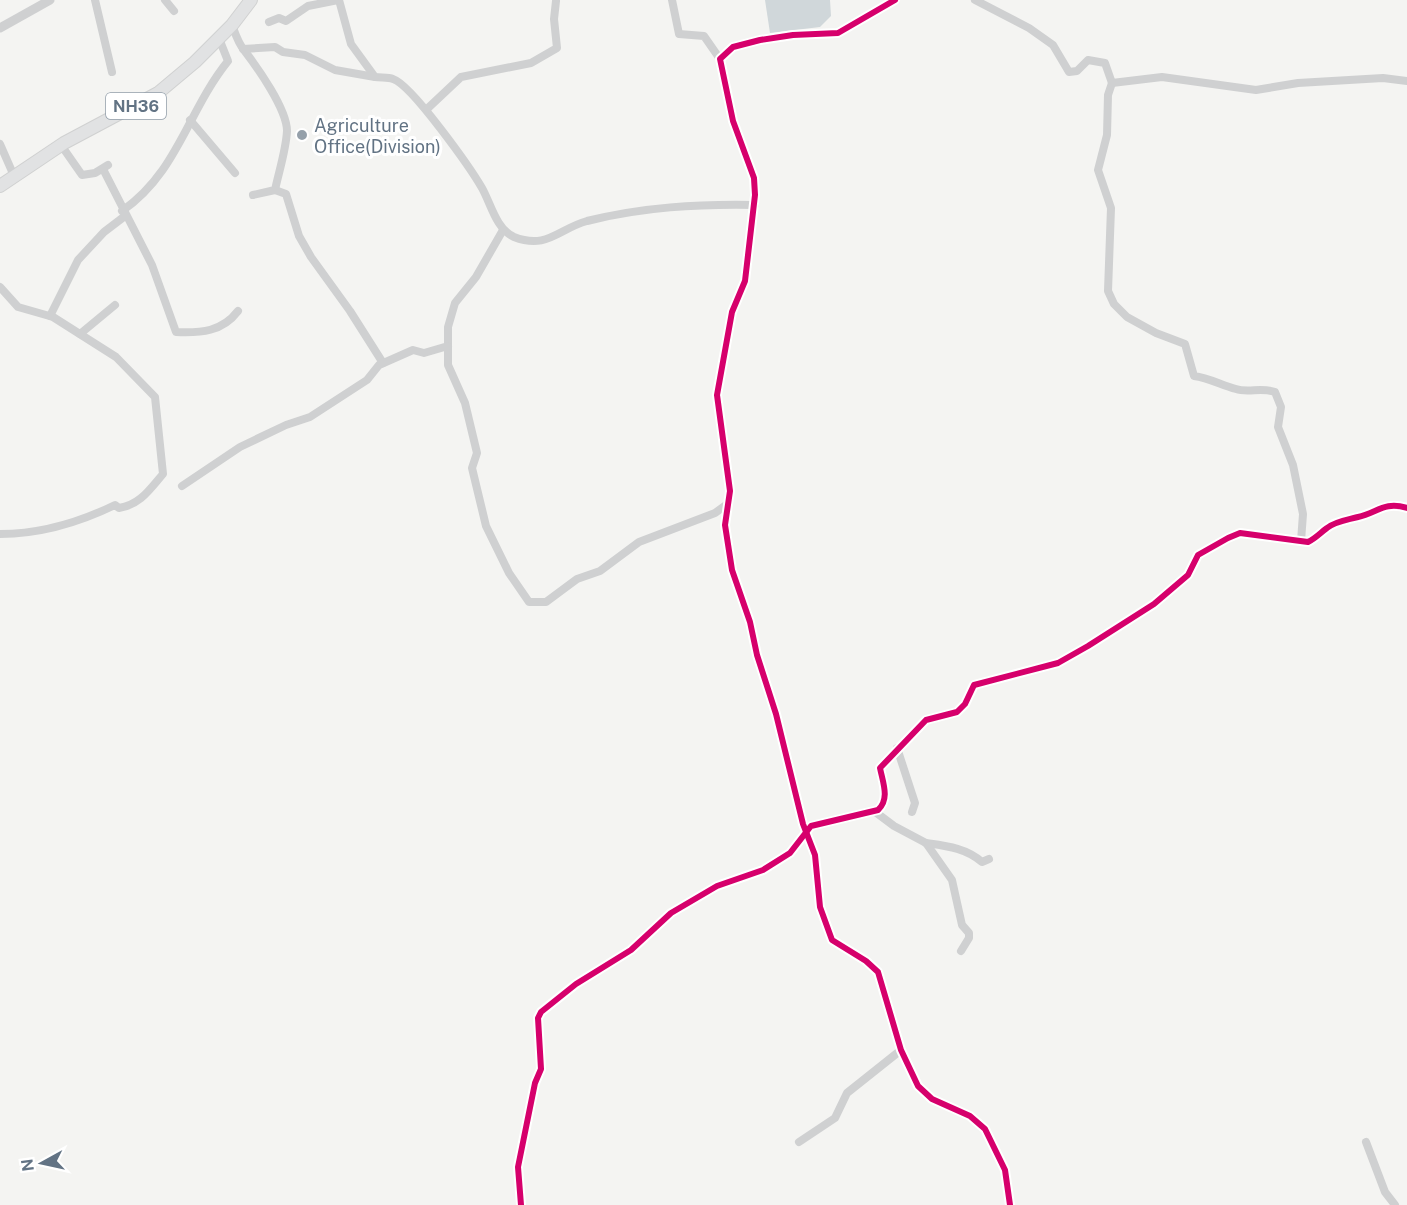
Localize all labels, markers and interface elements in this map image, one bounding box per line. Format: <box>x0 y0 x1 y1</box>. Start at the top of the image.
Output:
road number: NH36 <box>106 93 166 119</box>
place label: Agriculture Office(Division) <box>314 115 441 157</box>
marker: Agriculture Office(Division) <box>295 128 309 142</box>
north arrow <box>12 1133 72 1193</box>
text: N <box>17 1157 38 1173</box>

